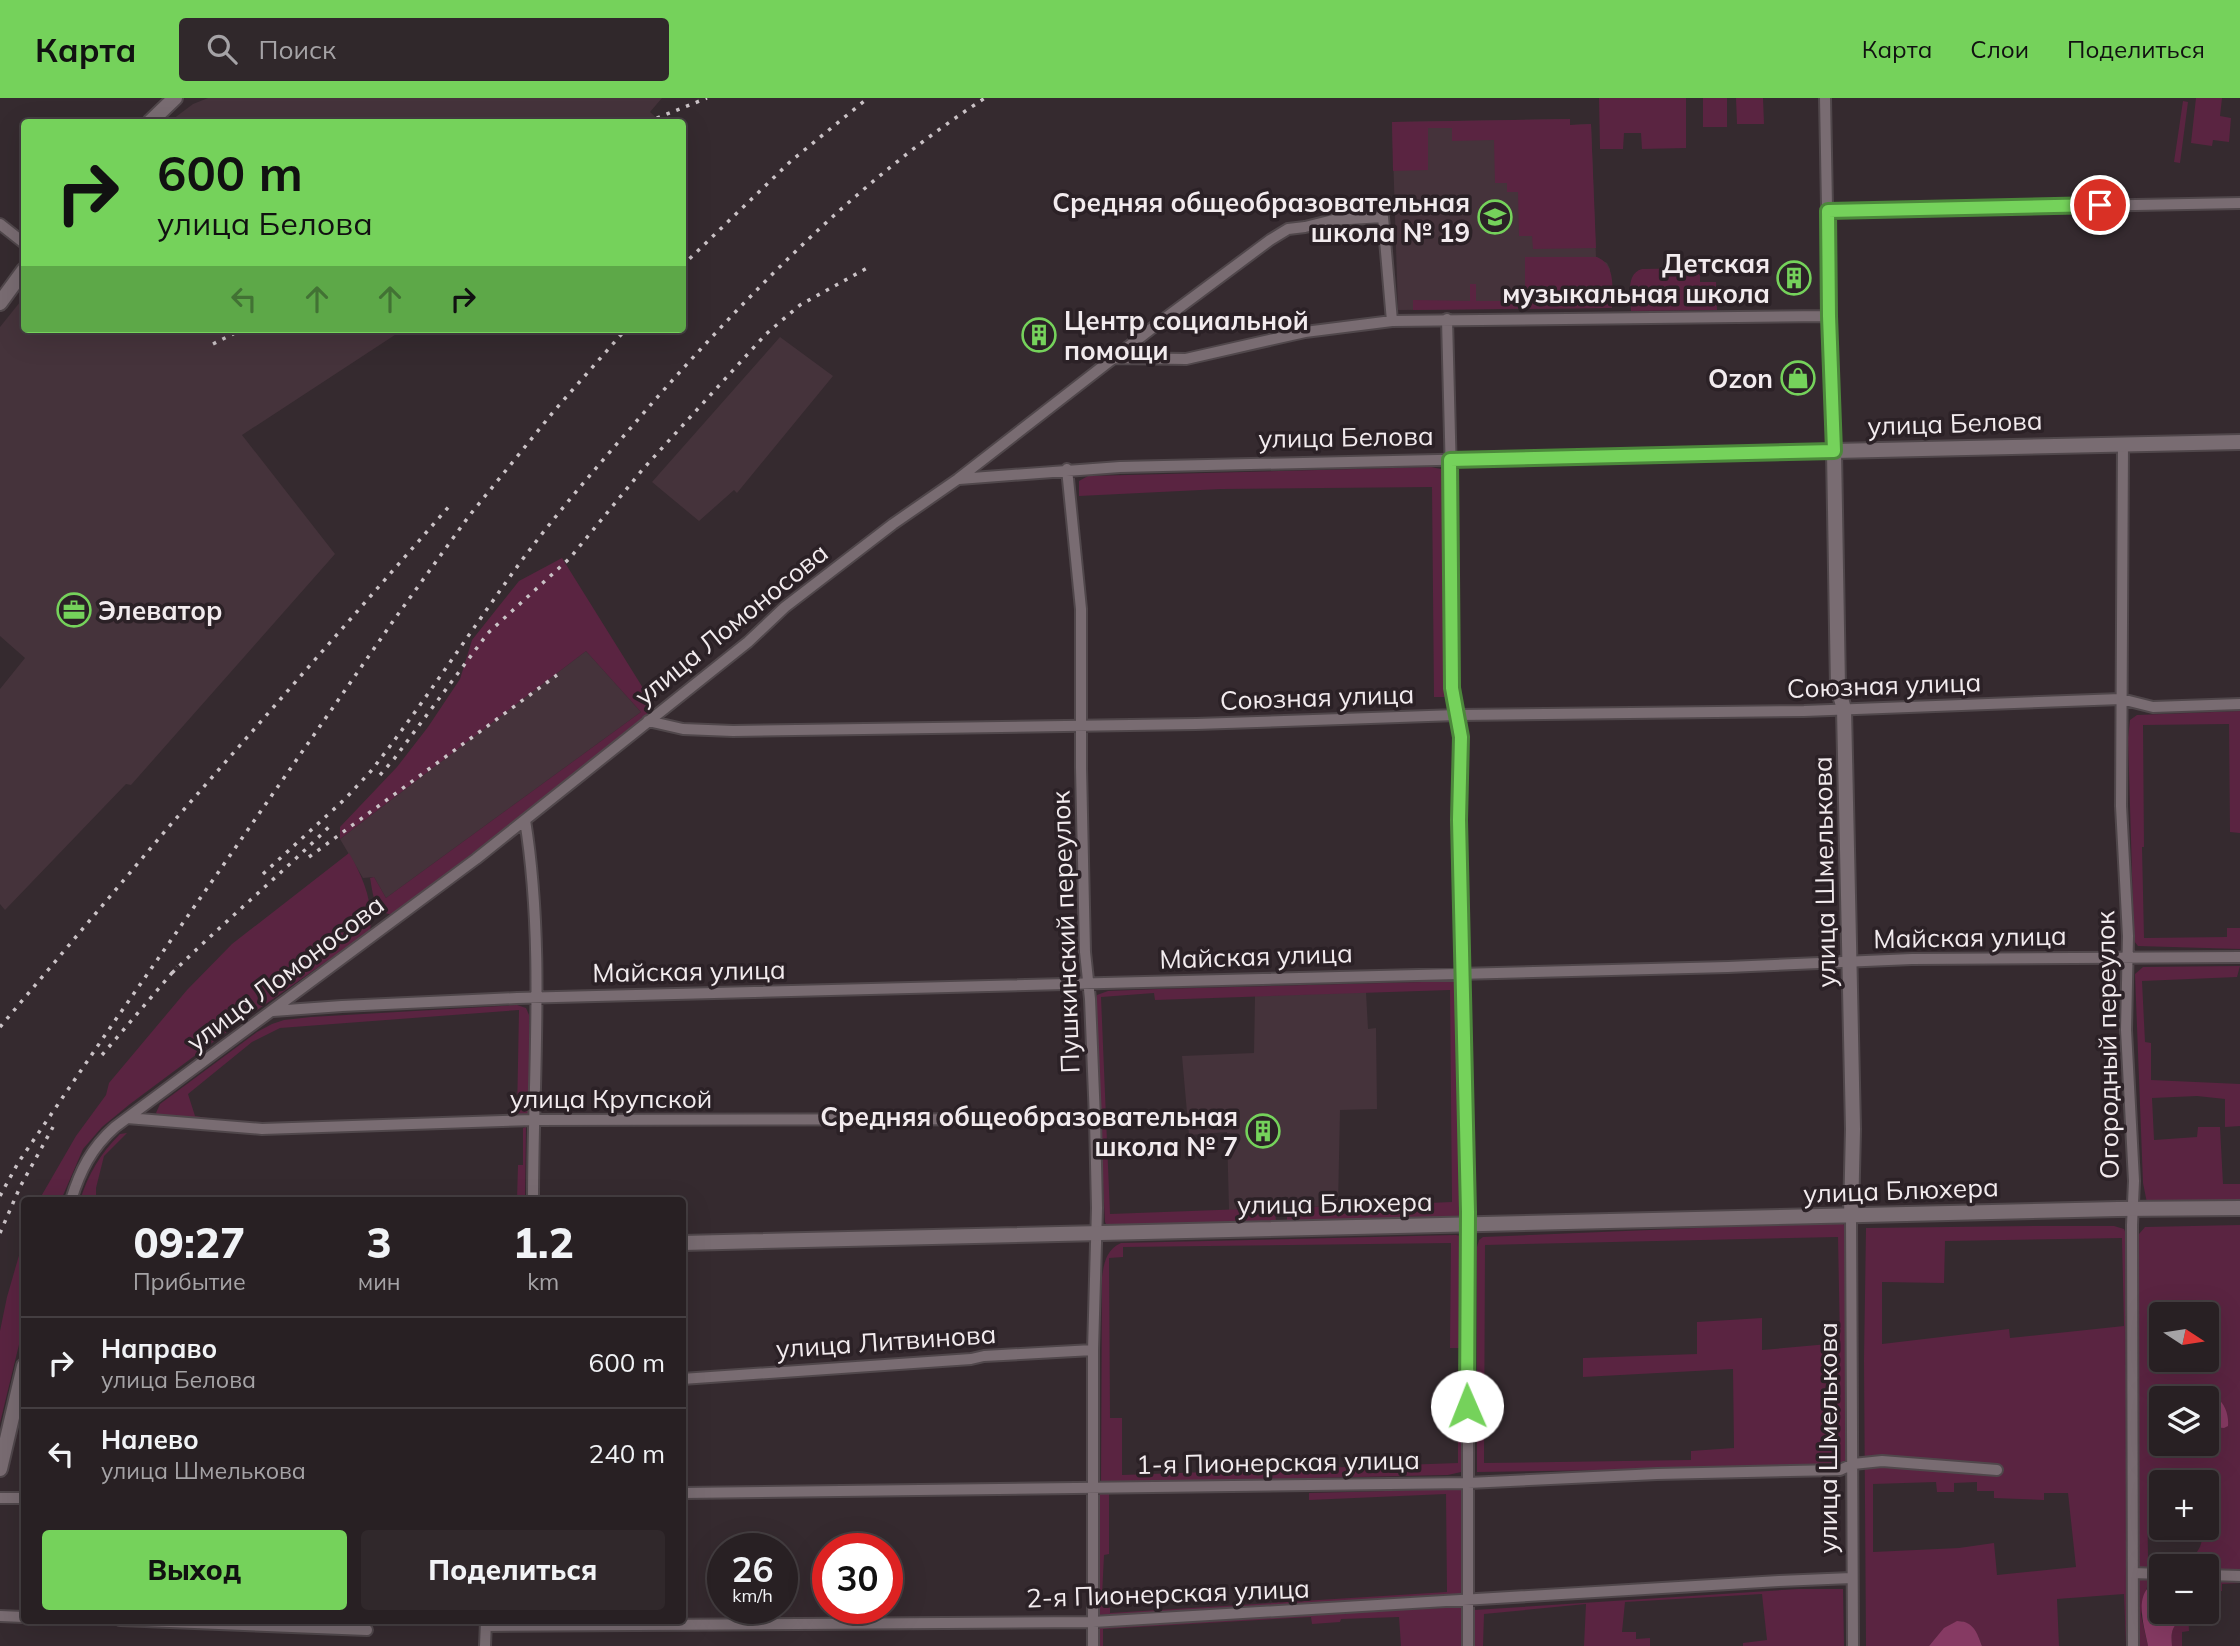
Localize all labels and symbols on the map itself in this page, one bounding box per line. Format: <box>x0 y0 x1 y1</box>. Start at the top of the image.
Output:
pin <box>2070 175 2130 235</box>
place label: Средняя общеобразовательная школа № 19 <box>1052 186 1470 249</box>
school or university icon: Средняя общеобразовательная школа № 19 <box>1476 198 1514 236</box>
place label: Детская музыкальная школа <box>1502 247 1770 310</box>
building icon: Детская музыкальная школа <box>1775 259 1813 297</box>
place label: Центр социальной помощи <box>1064 304 1309 367</box>
building icon: Центр социальной помощи <box>1020 316 1058 354</box>
shop icon: Ozon <box>1779 359 1817 397</box>
place label: Ozon <box>1708 362 1773 395</box>
street label: улица Белова <box>1867 403 2043 443</box>
street label: улица Белова <box>1258 419 1434 455</box>
street label: улица Ломоносова <box>628 536 834 712</box>
office icon: Элеватор <box>55 591 93 629</box>
place label: Элеватор <box>98 594 223 627</box>
street label: Союзная улица <box>1786 665 1982 705</box>
street label: Союзная улица <box>1219 677 1415 717</box>
street label: улица Шмелькова <box>1805 756 1843 988</box>
street label: Пушкинский переулок <box>1044 790 1086 1074</box>
street label: улица Ломоносова <box>179 888 391 1058</box>
street label: Огородный переулок <box>2088 911 2126 1179</box>
street label: Майская улица <box>1873 919 2067 955</box>
street label: Майская улица <box>1159 936 1353 976</box>
street label: Майская улица <box>592 953 786 989</box>
street label: улица Крупской <box>510 1082 712 1115</box>
place label: Средняя общеобразовательная школа № 7 <box>820 1100 1238 1163</box>
building icon: Средняя общеобразовательная школа № 7 <box>1244 1112 1282 1150</box>
street label: улица Блюхера <box>1803 1170 1999 1210</box>
street label: улица Блюхера <box>1237 1185 1433 1221</box>
north arrow <box>2149 1302 2219 1372</box>
street label: улица Литвинова <box>775 1317 997 1365</box>
street label: улица Шмелькова <box>1811 1322 1844 1554</box>
position arrow <box>1430 1369 1504 1443</box>
street label: 1-я Пионерская улица <box>1136 1443 1420 1481</box>
speed limit sign: 30 <box>812 1533 903 1624</box>
street label: 2-я Пионерская улица <box>1026 1572 1310 1614</box>

